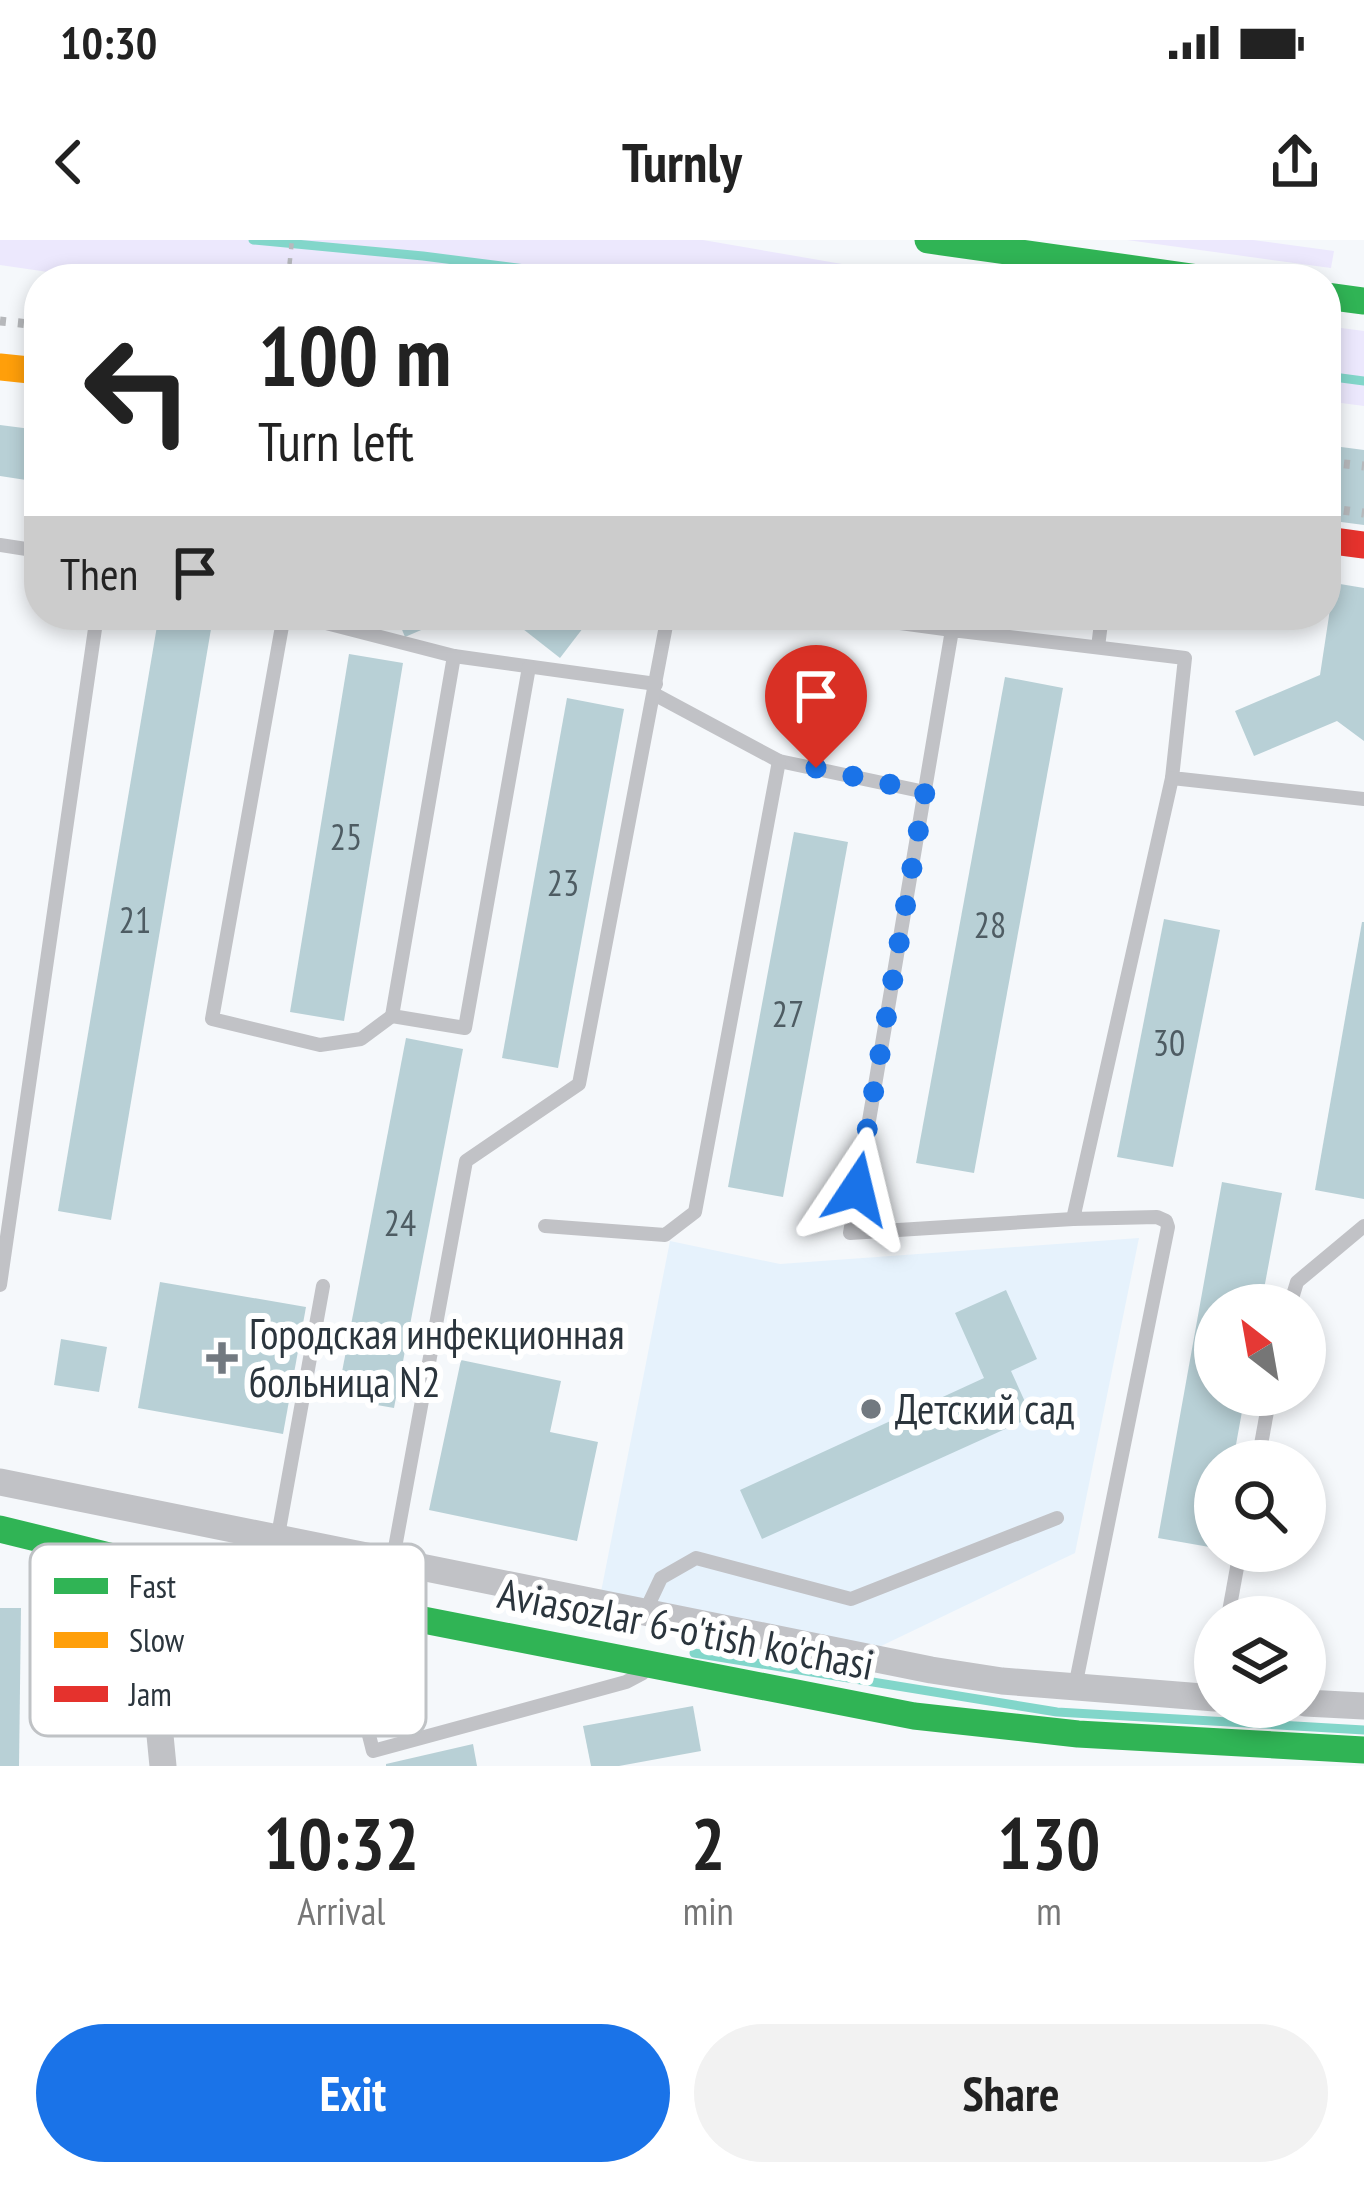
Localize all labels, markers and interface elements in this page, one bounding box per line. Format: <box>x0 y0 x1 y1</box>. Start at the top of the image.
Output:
text: 10:30 <box>60 13 157 71</box>
text: Turnly <box>622 127 742 197</box>
icon: back <box>36 129 102 195</box>
icon: share <box>1262 129 1328 195</box>
text: 100 m <box>258 300 451 409</box>
icon: left <box>60 312 216 468</box>
text: Turn left <box>258 406 414 476</box>
icon: arrive <box>162 540 228 606</box>
text: Then <box>60 544 138 602</box>
pin <box>765 645 867 768</box>
icon: arrive <box>783 663 849 729</box>
house number: 25 <box>330 813 362 860</box>
house number: 23 <box>547 859 579 906</box>
house number: 21 <box>119 896 151 943</box>
house number: 28 <box>974 901 1006 948</box>
house number: 27 <box>772 990 804 1037</box>
house number: 30 <box>1153 1019 1185 1066</box>
position arrow <box>794 1126 920 1252</box>
house number: 24 <box>384 1199 416 1246</box>
north arrow <box>1194 1284 1326 1416</box>
map controls <box>1194 1284 1326 1728</box>
place label: Городская инфекционная больница N2 <box>249 1306 624 1409</box>
marker: Городская инфекционная больница N2 <box>206 1342 238 1374</box>
place label: Детский сад <box>895 1381 1075 1436</box>
marker: Детский сад <box>858 1396 884 1422</box>
button: search <box>1194 1440 1326 1572</box>
legend <box>30 1544 426 1736</box>
text: Fast <box>129 1564 176 1607</box>
street label: Aviasozlar 6-o'tish ko'chasi <box>494 1565 879 1692</box>
button: layers <box>1194 1596 1326 1728</box>
text: Slow <box>129 1618 185 1661</box>
text: Jam <box>128 1672 172 1715</box>
text: 10:32 <box>264 1796 419 1889</box>
text: 2 <box>691 1796 725 1889</box>
text: 130 <box>997 1796 1100 1889</box>
text: Arrival <box>297 1885 385 1936</box>
text: min <box>683 1885 734 1936</box>
text: m <box>1036 1885 1062 1936</box>
button: Exit <box>36 2024 670 2162</box>
button: Share <box>694 2024 1328 2162</box>

